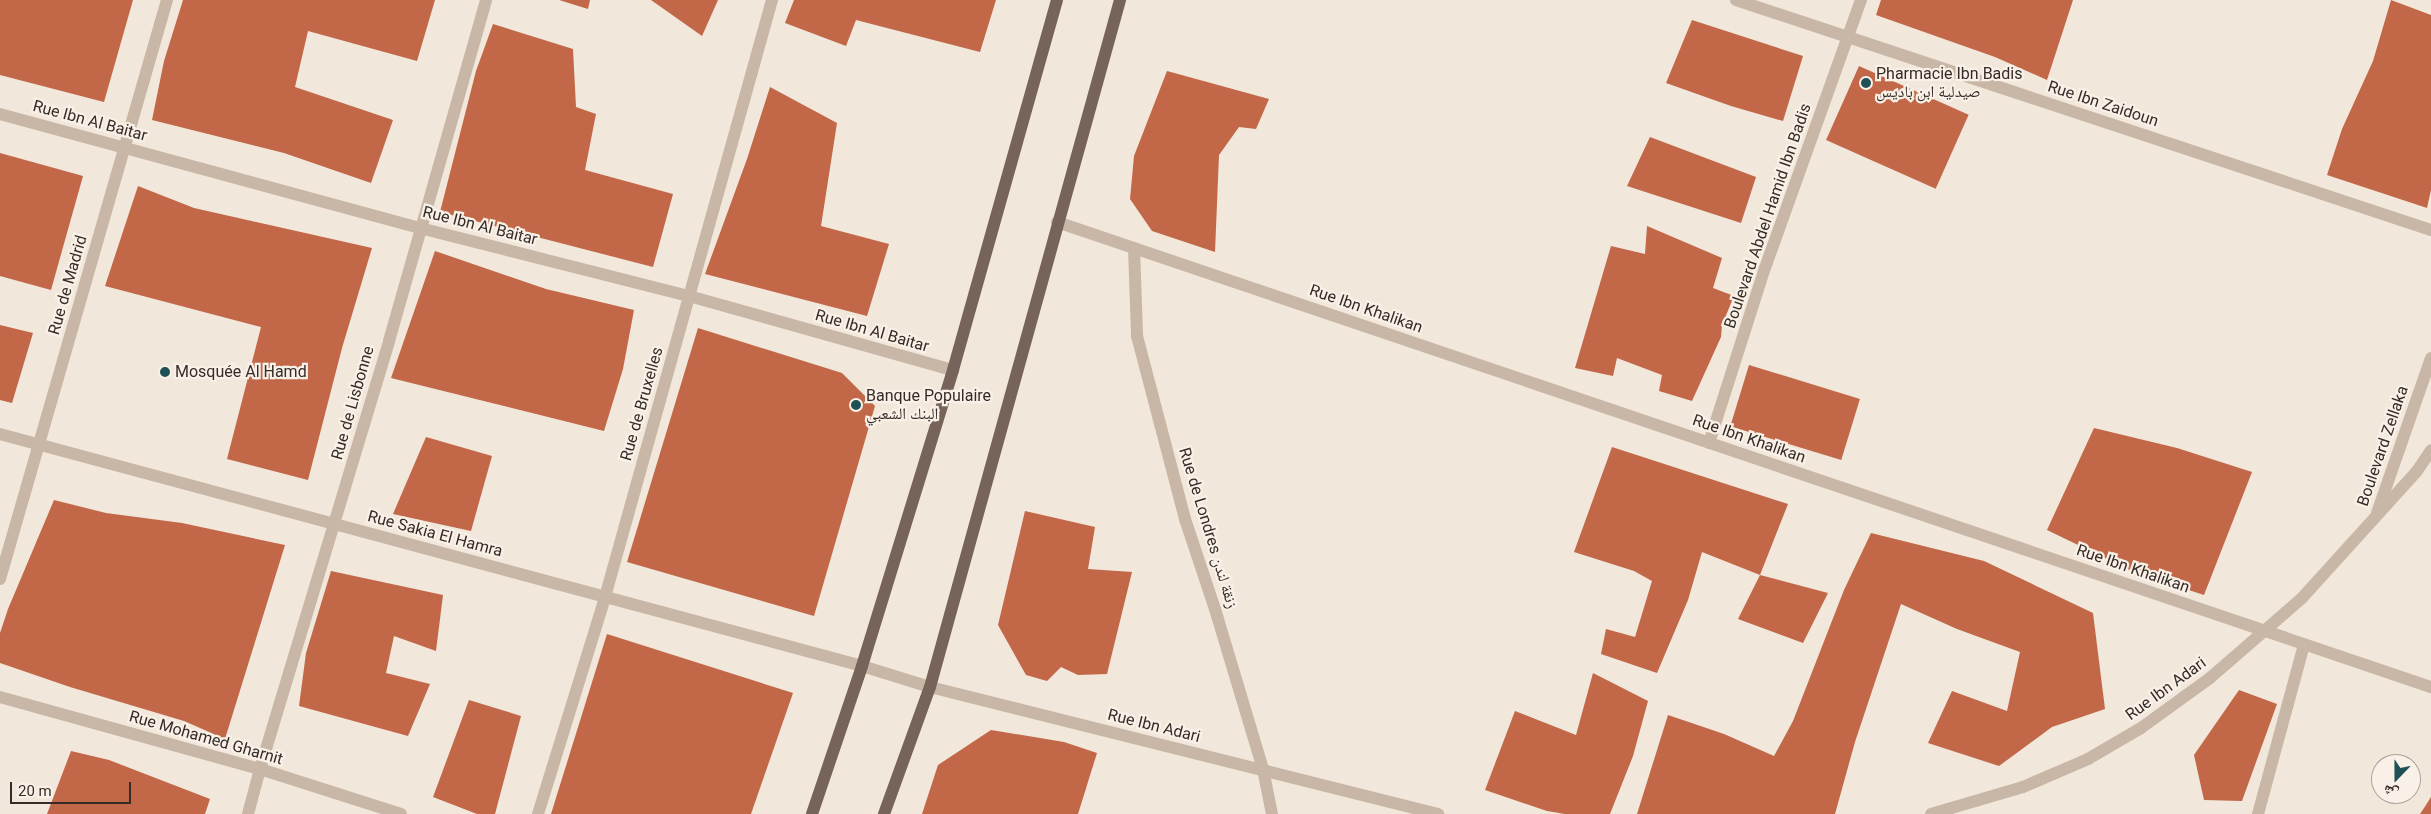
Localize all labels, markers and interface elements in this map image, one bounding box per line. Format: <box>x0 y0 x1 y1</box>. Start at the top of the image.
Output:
place label: Pharmacie Ibn Badis صيدلية ابن باديس <box>1876 64 2022 102</box>
marker: Pharmacie Ibn Badis صيدلية ابن باديس <box>1860 77 1872 89</box>
street label: Rue Ibn Zaidoun <box>2045 77 2161 131</box>
street label: Rue Ibn Al Baitar <box>31 97 149 145</box>
street label: Boulevard Abdel Hamid Ibn Badis <box>1720 101 1816 331</box>
street label: Rue Ibn Al Baitar <box>421 202 539 250</box>
street label: Rue de Madrid <box>45 233 91 337</box>
street label: Rue Ibn Khalikan <box>1307 281 1425 337</box>
street label: Rue Ibn Al Baitar <box>813 306 931 356</box>
street label: Rue de Lisbonne <box>328 344 378 462</box>
street label: Rue de Bruxelles <box>617 345 667 463</box>
place label: Mosquée Al Hamd <box>175 362 307 382</box>
marker: Mosquée Al Hamd <box>159 366 171 378</box>
street label: Boulevard Zellaka <box>2353 383 2413 509</box>
place label: Banque Populaire البنك الشعبي <box>866 386 991 424</box>
marker: Banque Populaire البنك الشعبي <box>850 399 862 411</box>
street label: Rue Ibn Khalikan <box>1690 411 1808 467</box>
street label: Rue de Londres زنقة لندن <box>1174 445 1242 611</box>
street label: Rue Sakia El Hamra <box>365 507 505 561</box>
street label: Rue Ibn Khalikan <box>2074 541 2192 597</box>
street label: Rue Ibn Adari <box>2122 653 2210 725</box>
street label: Rue Ibn Adari <box>1106 705 1202 747</box>
street label: Rue Mohamed Gharnit <box>127 707 285 769</box>
north arrow <box>2371 754 2421 804</box>
scale bar <box>12 772 134 804</box>
text: 20 m <box>18 782 52 800</box>
text: ش <box>2381 782 2401 802</box>

